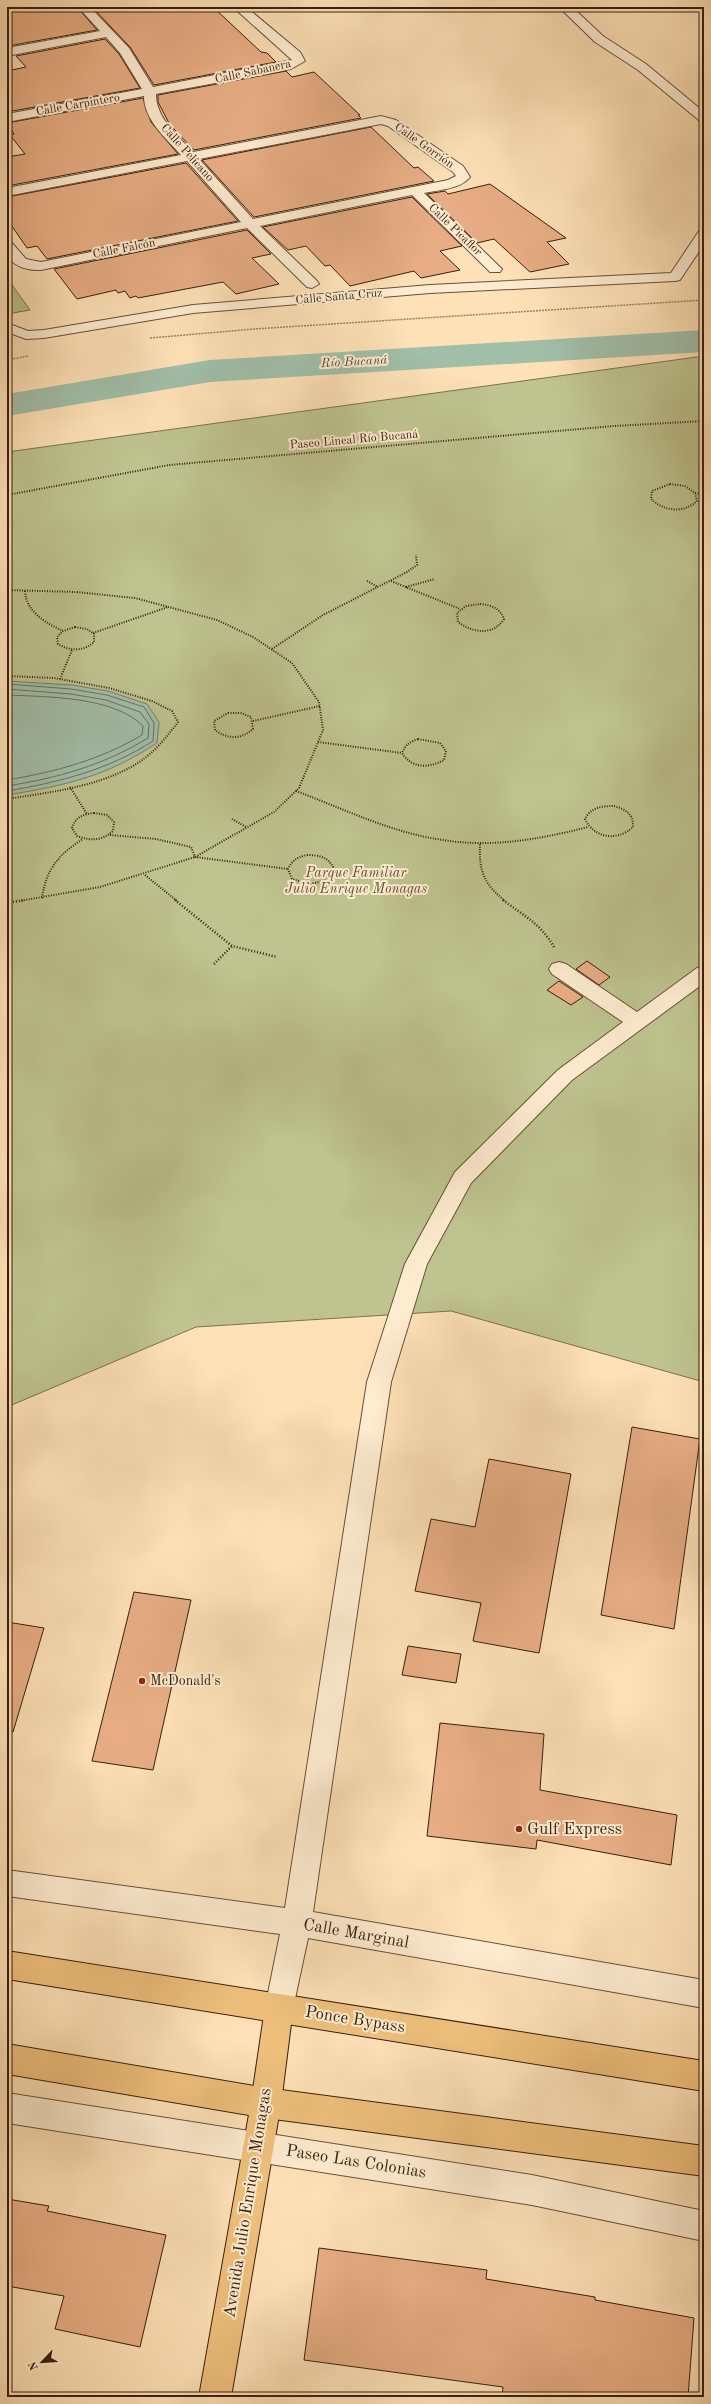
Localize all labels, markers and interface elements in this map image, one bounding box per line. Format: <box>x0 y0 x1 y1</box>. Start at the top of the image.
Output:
street label: Calle Sabanera <box>214 58 292 86</box>
street label: Calle Carpintero <box>35 92 121 118</box>
street label: Calle Gorrión <box>392 121 456 171</box>
street label: Calle Pelícano <box>158 122 216 184</box>
street label: Calle Picaflor <box>426 202 484 258</box>
street label: Calle Falcón <box>92 237 157 261</box>
street label: Calle Santa Cruz <box>295 287 383 307</box>
water label: Río Bucaná <box>319 354 388 370</box>
street label: Paseo Lineal Río Bucaná <box>289 428 419 452</box>
park label: Parque Familiar Julio Enrique Monagas <box>285 866 427 897</box>
place label: McDonald's <box>150 1674 221 1688</box>
marker: McDonald's <box>137 1676 147 1686</box>
place label: Gulf Express <box>527 1821 622 1838</box>
marker: Gulf Express <box>514 1824 524 1834</box>
street label: Calle Marginal <box>302 1916 411 1952</box>
street label: Ponce Bypass <box>304 2004 406 2036</box>
street label: Avenida Julio Enrique Monagas <box>221 2087 275 2319</box>
street label: Paseo Las Colonias <box>285 2143 427 2181</box>
north arrow <box>22 2342 62 2382</box>
text: N <box>27 2359 41 2372</box>

